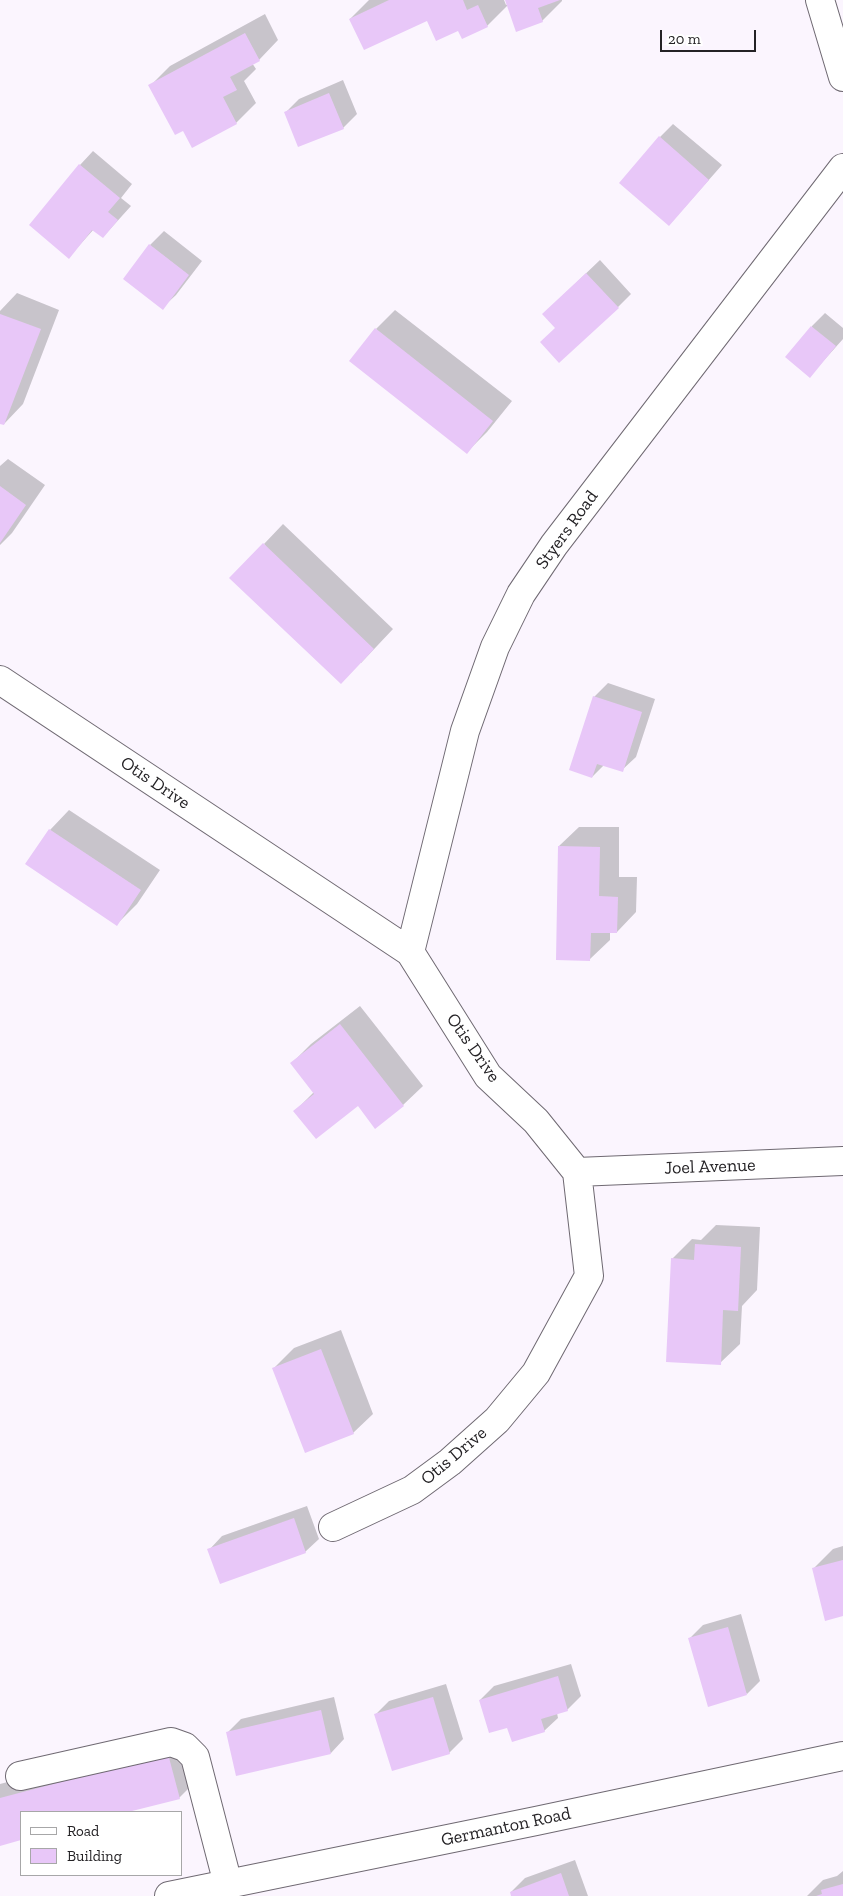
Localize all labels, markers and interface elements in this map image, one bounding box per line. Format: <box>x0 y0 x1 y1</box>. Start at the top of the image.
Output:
scale bar <box>663 20 759 52</box>
text: 20 m <box>668 30 701 48</box>
street label: Styers Road <box>531 486 603 574</box>
street label: Otis Drive <box>116 752 194 814</box>
street label: Otis Drive <box>441 1009 505 1087</box>
street label: Joel Avenue <box>664 1155 756 1179</box>
street label: Otis Drive <box>417 1422 491 1490</box>
street label: Germanton Road <box>439 1803 573 1851</box>
legend <box>20 1811 182 1876</box>
text: Road <box>67 1822 99 1840</box>
text: Building <box>67 1847 122 1865</box>

